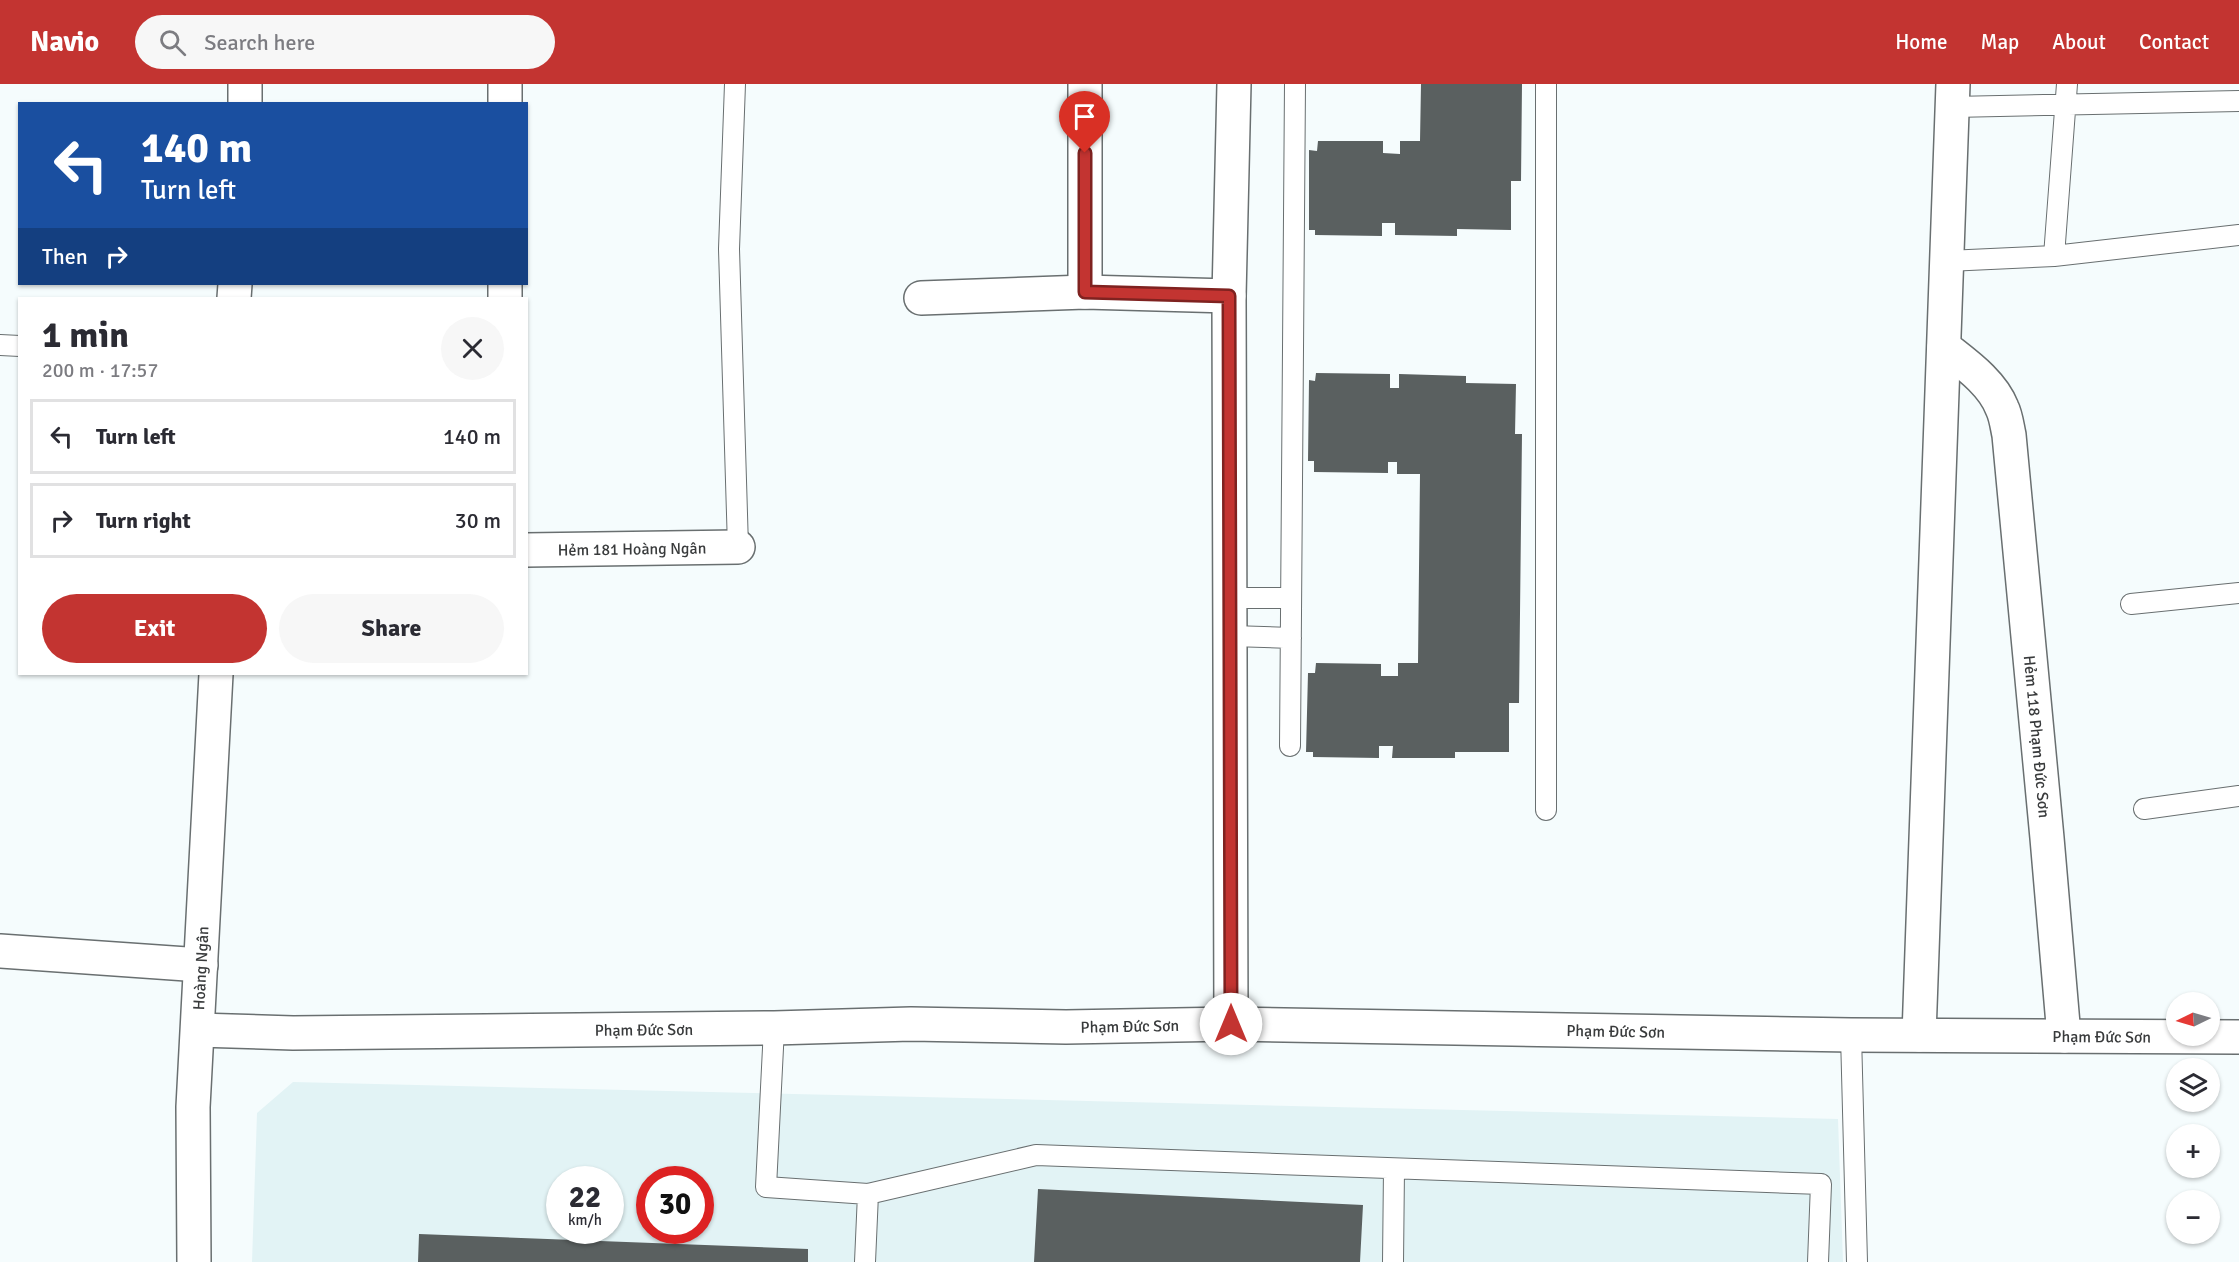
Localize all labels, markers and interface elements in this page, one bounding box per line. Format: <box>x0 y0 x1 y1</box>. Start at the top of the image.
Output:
search box <box>135 15 555 69</box>
text: Navio <box>30 25 99 59</box>
icon: search <box>156 26 189 59</box>
text: Search here <box>204 29 315 56</box>
text: Home <box>1895 29 1948 55</box>
text: Map <box>1981 29 2019 55</box>
text: About <box>2052 29 2106 55</box>
text: Contact <box>2139 29 2209 55</box>
pin <box>1059 91 1110 153</box>
icon: arrive <box>1068 100 1101 133</box>
text: 140 m <box>141 123 252 174</box>
icon: left <box>42 126 120 204</box>
text: Turn left <box>141 174 236 207</box>
icon: right <box>100 240 133 273</box>
text: Then <box>42 243 88 270</box>
text: 1 min <box>42 313 129 358</box>
button: close <box>441 317 504 380</box>
text: 200 m · 17:57 <box>42 358 158 383</box>
icon: left <box>45 420 78 453</box>
text: Turn left <box>96 423 176 450</box>
text: 140 m <box>443 423 501 450</box>
icon: right <box>45 504 78 537</box>
text: Turn right <box>96 507 191 534</box>
text: 30 m <box>455 507 501 534</box>
street label: Hẻm 181 Hoàng Ngân <box>558 538 706 561</box>
button: Exit <box>42 594 267 663</box>
button: Share <box>279 594 504 663</box>
street label: Hẻm 118 Phạm Đức Sơn <box>2019 654 2054 819</box>
street label: Hoàng Ngân <box>189 926 214 1011</box>
position arrow <box>1199 992 1263 1056</box>
north arrow <box>2166 992 2220 1046</box>
map controls <box>2166 992 2220 1244</box>
street label: Phạm Đức Sơn <box>1080 1016 1179 1038</box>
street label: Phạm Đức Sơn <box>594 1020 693 1041</box>
street label: Phạm Đức Sơn <box>1566 1021 1665 1043</box>
street label: Phạm Đức Sơn <box>2052 1027 2151 1048</box>
button: layers <box>2166 1058 2220 1112</box>
button: + <box>2166 1124 2220 1178</box>
speed limit sign: 30 <box>636 1166 714 1244</box>
text: 22 <box>569 1179 601 1216</box>
button: − <box>2166 1190 2220 1244</box>
text: km/h <box>568 1211 602 1229</box>

